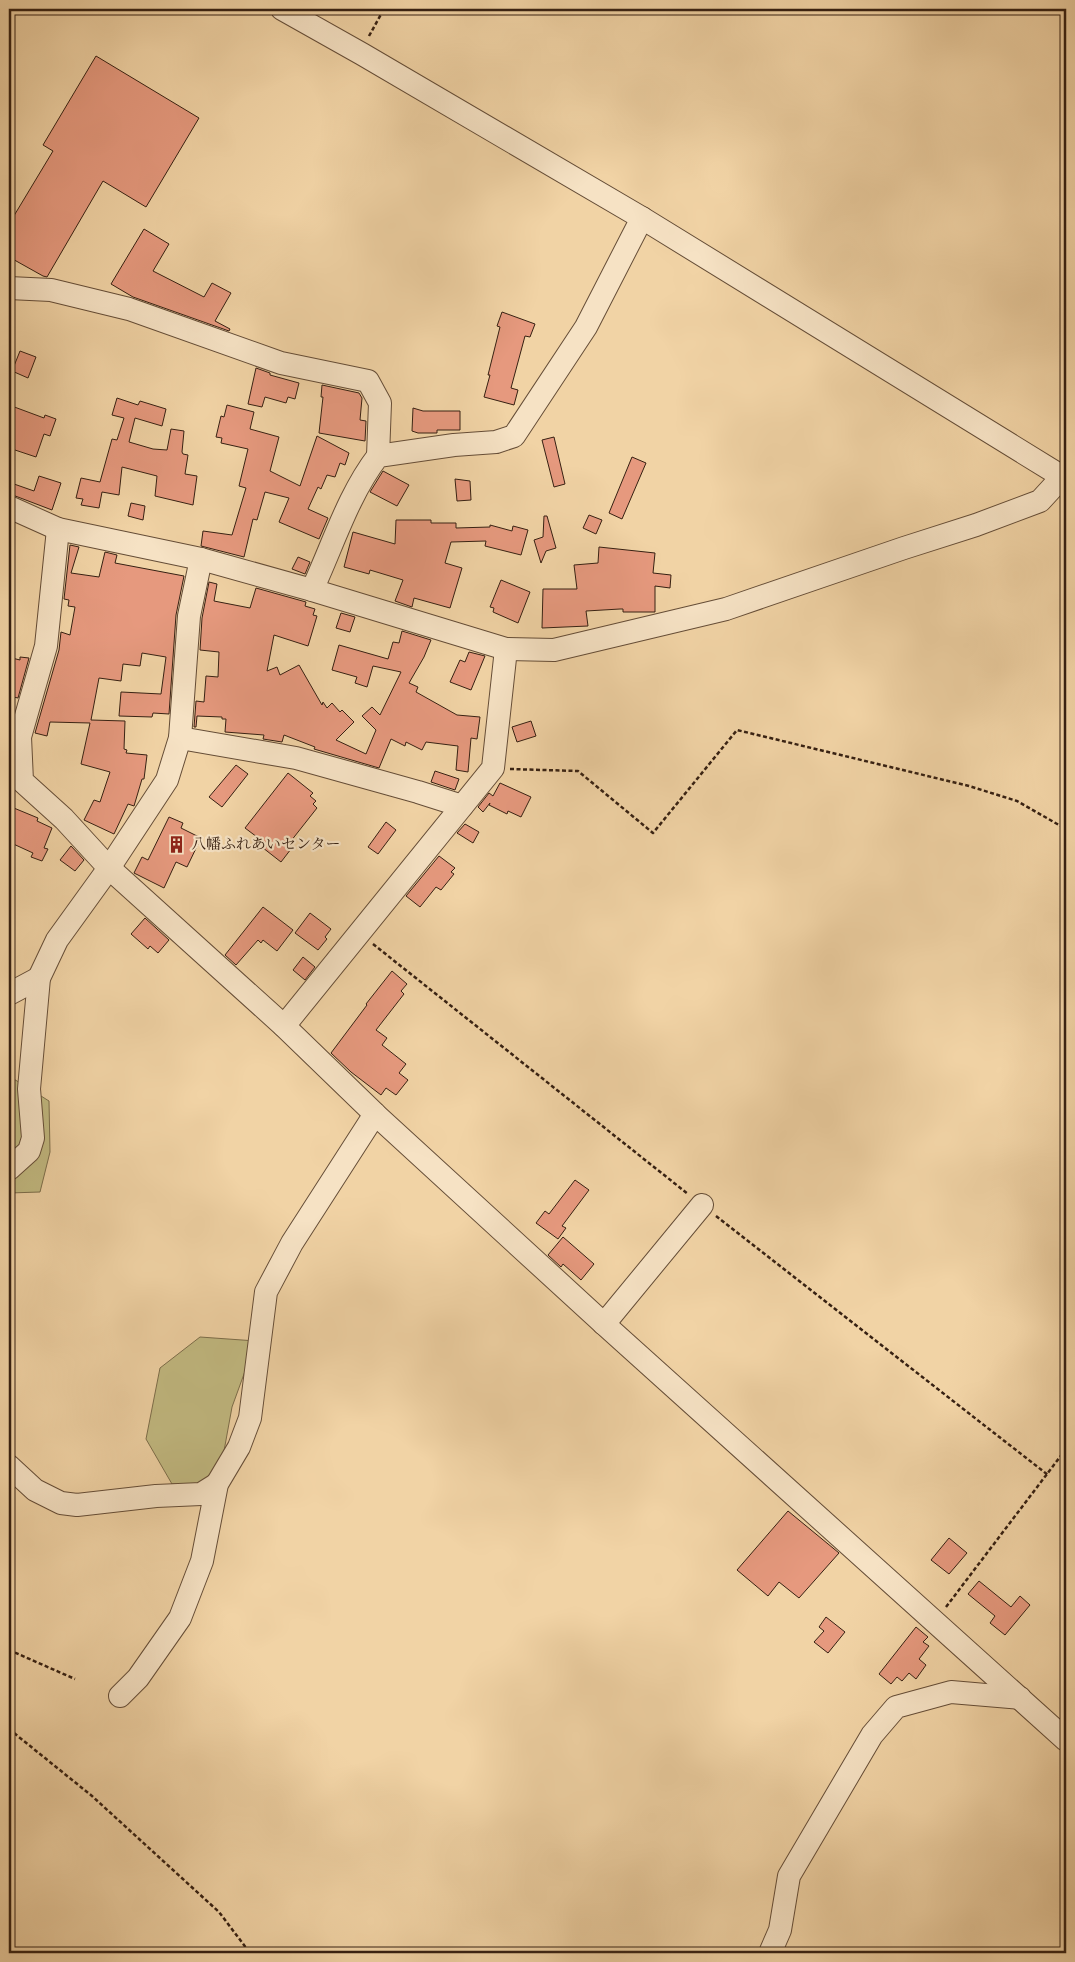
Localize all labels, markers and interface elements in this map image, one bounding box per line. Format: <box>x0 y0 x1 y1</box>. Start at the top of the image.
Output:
building icon: 八幡ふれあいセンター <box>167 834 187 854</box>
place label: 八幡ふれあいセンター <box>191 835 340 853</box>

